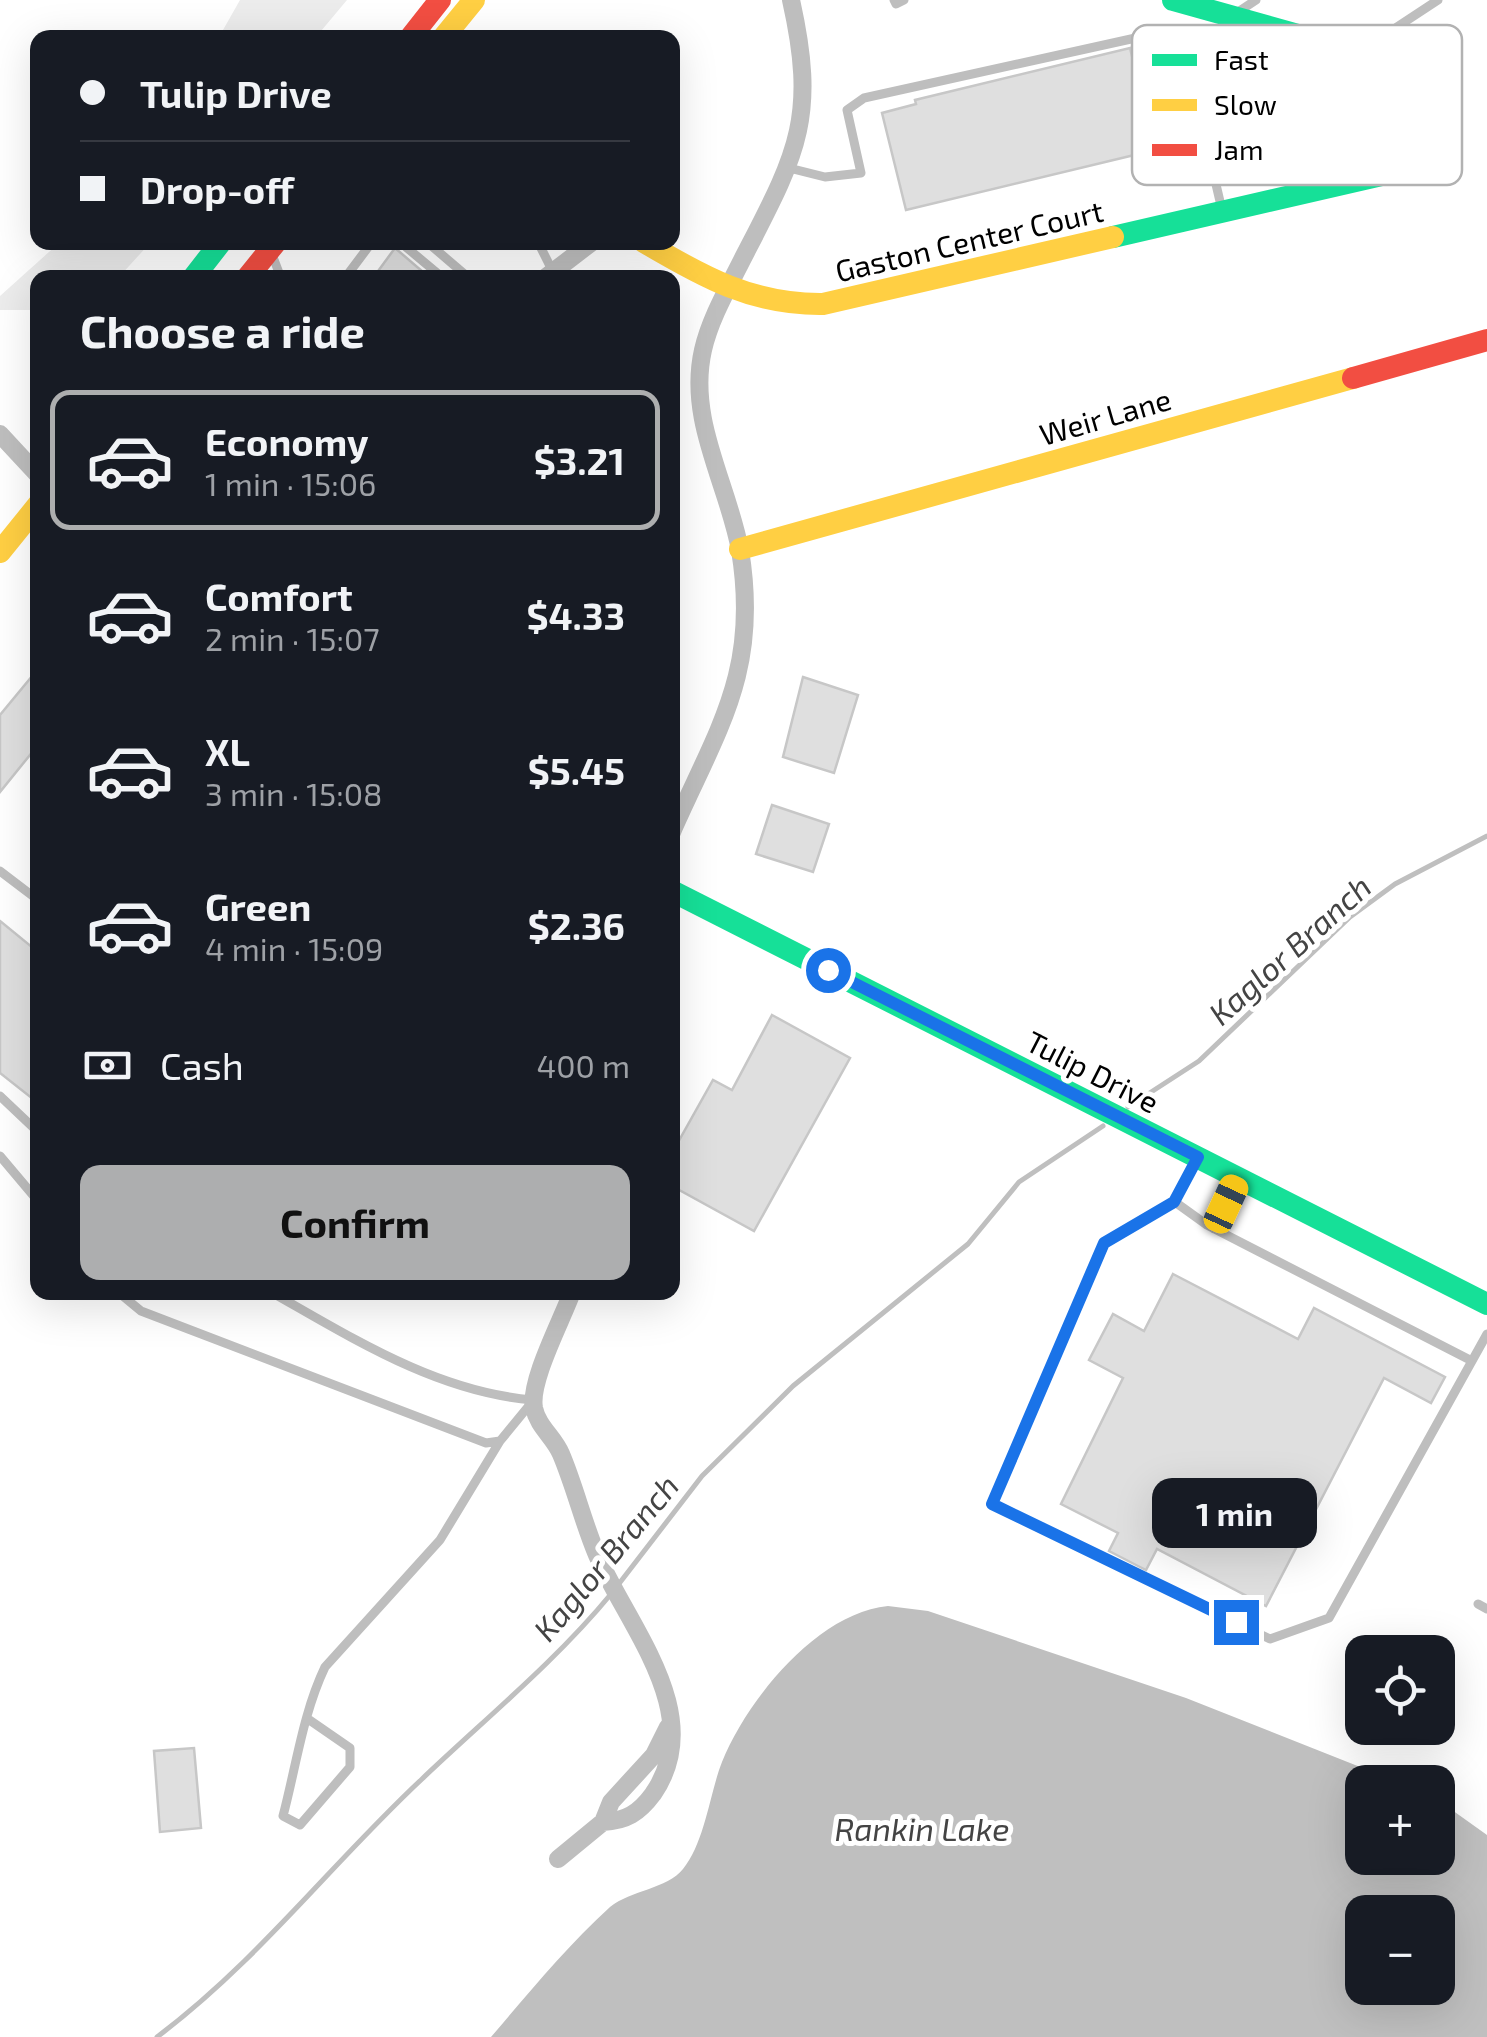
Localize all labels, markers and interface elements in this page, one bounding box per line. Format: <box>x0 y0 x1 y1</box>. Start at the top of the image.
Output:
legend <box>1132 25 1462 185</box>
text: Fast <box>1214 42 1269 76</box>
text: Tulip Drive <box>140 70 332 116</box>
text: Slow <box>1214 87 1277 121</box>
text: Jam <box>1214 132 1263 166</box>
text: Drop-off <box>140 166 294 212</box>
street label: Gaston Center Court <box>831 192 1107 288</box>
text: Choose a ride <box>80 303 365 357</box>
street label: Weir Lane <box>1035 380 1175 452</box>
icon: car <box>85 415 175 505</box>
text: Economy <box>205 418 369 464</box>
text: $3.21 <box>534 437 625 483</box>
text: 1 min · 15:06 <box>205 464 376 502</box>
icon: car <box>85 570 175 660</box>
text: Comfort <box>205 573 353 619</box>
text: $4.33 <box>526 592 625 638</box>
text: 2 min · 15:07 <box>205 619 380 657</box>
icon: car <box>85 725 175 815</box>
text: XL <box>205 728 250 774</box>
text: $5.45 <box>528 747 625 793</box>
text: 3 min · 15:08 <box>205 774 382 812</box>
water label: Kaglor Branch <box>1200 866 1379 1032</box>
icon: car <box>85 880 175 970</box>
text: Green <box>205 883 311 929</box>
text: $2.36 <box>528 902 625 948</box>
text: 4 min · 15:09 <box>205 929 383 967</box>
route start <box>806 948 851 993</box>
street label: Tulip Drive <box>1021 1022 1165 1120</box>
icon: cash <box>80 1038 135 1093</box>
text: Cash <box>160 1042 244 1088</box>
text: 400 m <box>537 1046 630 1084</box>
button: Confirm <box>80 1165 630 1280</box>
car <box>1200 1170 1252 1238</box>
water label: Kaglor Branch <box>525 1466 686 1648</box>
callout: 1 min <box>1154 1477 1318 1547</box>
text: 1 min <box>1196 1494 1273 1532</box>
route end <box>1214 1600 1259 1645</box>
map controls <box>1345 1635 1455 2005</box>
button: locate <box>1345 1635 1455 1745</box>
button: + <box>1345 1765 1455 1875</box>
water label: Rankin Lake <box>835 1809 1009 1847</box>
button: − <box>1345 1895 1455 2005</box>

